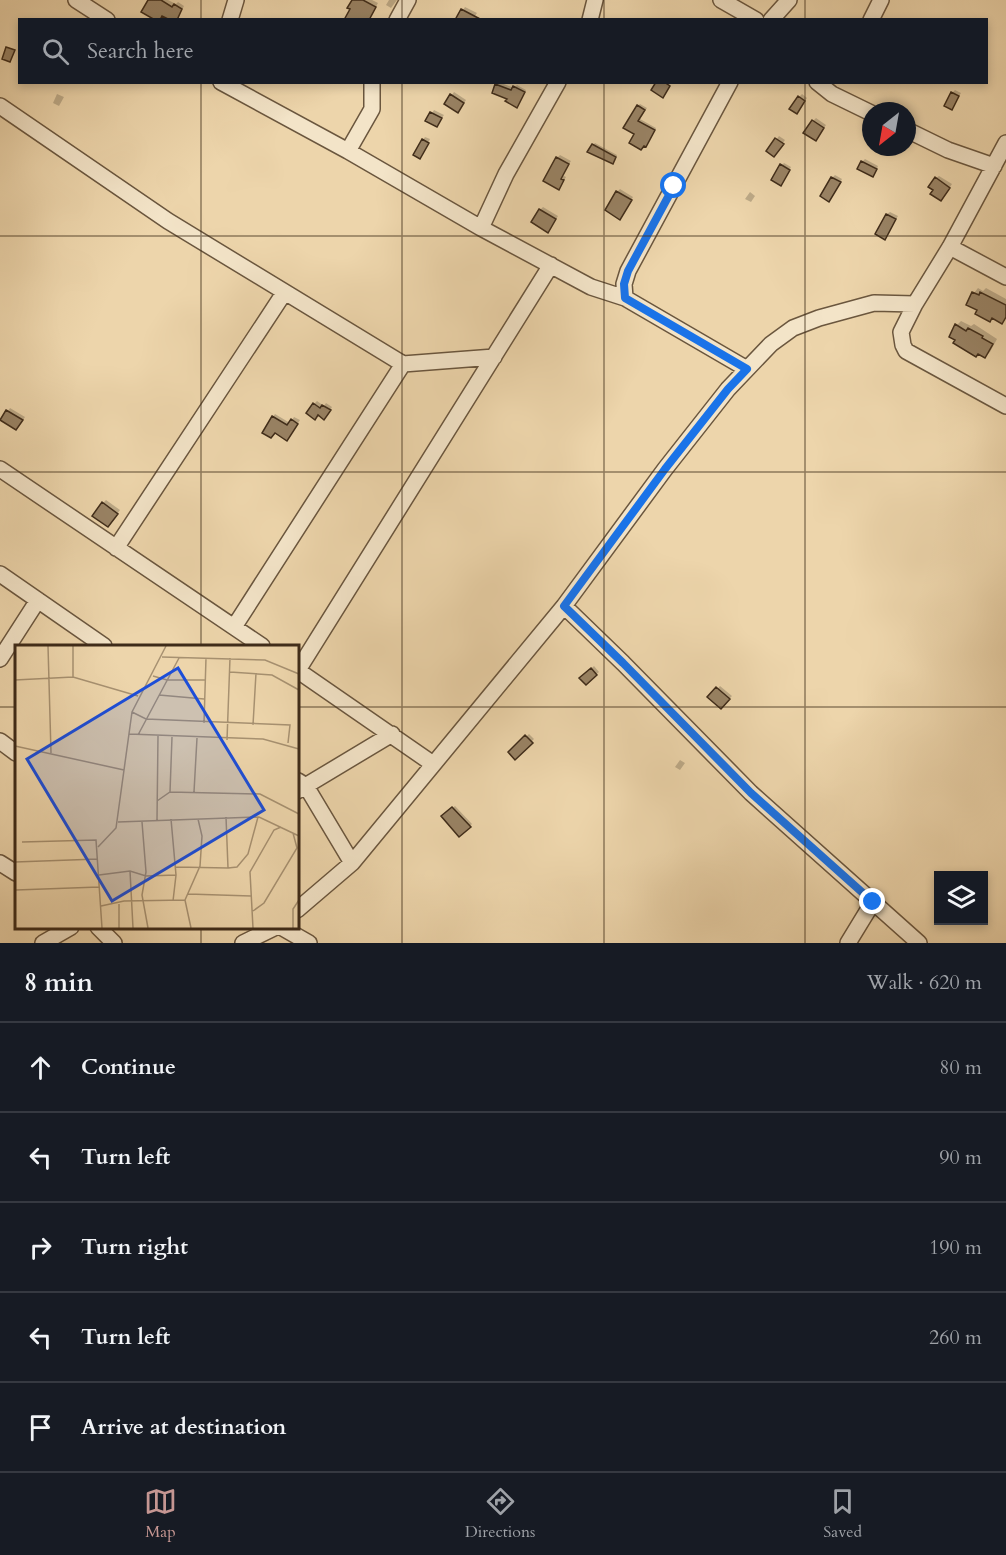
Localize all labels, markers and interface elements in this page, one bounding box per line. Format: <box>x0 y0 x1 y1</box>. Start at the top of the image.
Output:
search box <box>18 18 988 84</box>
icon: search <box>39 35 72 68</box>
text: Search here <box>87 36 194 66</box>
north arrow <box>862 102 916 156</box>
route start <box>660 172 686 198</box>
inset map <box>15 645 298 928</box>
map controls <box>934 871 988 925</box>
button: layers <box>934 871 988 925</box>
route end <box>859 888 885 914</box>
text: 8 min <box>24 965 93 1000</box>
text: Walk · 620 m <box>867 969 982 996</box>
icon: ahead <box>24 1051 57 1084</box>
text: Continue <box>81 1052 176 1082</box>
text: 80 m <box>939 1054 982 1081</box>
icon: left <box>24 1141 57 1174</box>
text: Turn left <box>81 1142 170 1172</box>
text: 90 m <box>939 1144 982 1171</box>
icon: right <box>24 1231 57 1264</box>
text: Turn right <box>81 1232 188 1262</box>
text: 190 m <box>929 1234 982 1261</box>
icon: left <box>24 1321 57 1354</box>
text: Turn left <box>81 1322 170 1352</box>
text: 260 m <box>929 1324 982 1351</box>
icon: arrive <box>24 1411 57 1444</box>
text: Arrive at destination <box>81 1412 286 1442</box>
tab: Map <box>144 1485 177 1543</box>
tab: Directions <box>465 1485 535 1543</box>
tab: Saved <box>823 1485 862 1543</box>

